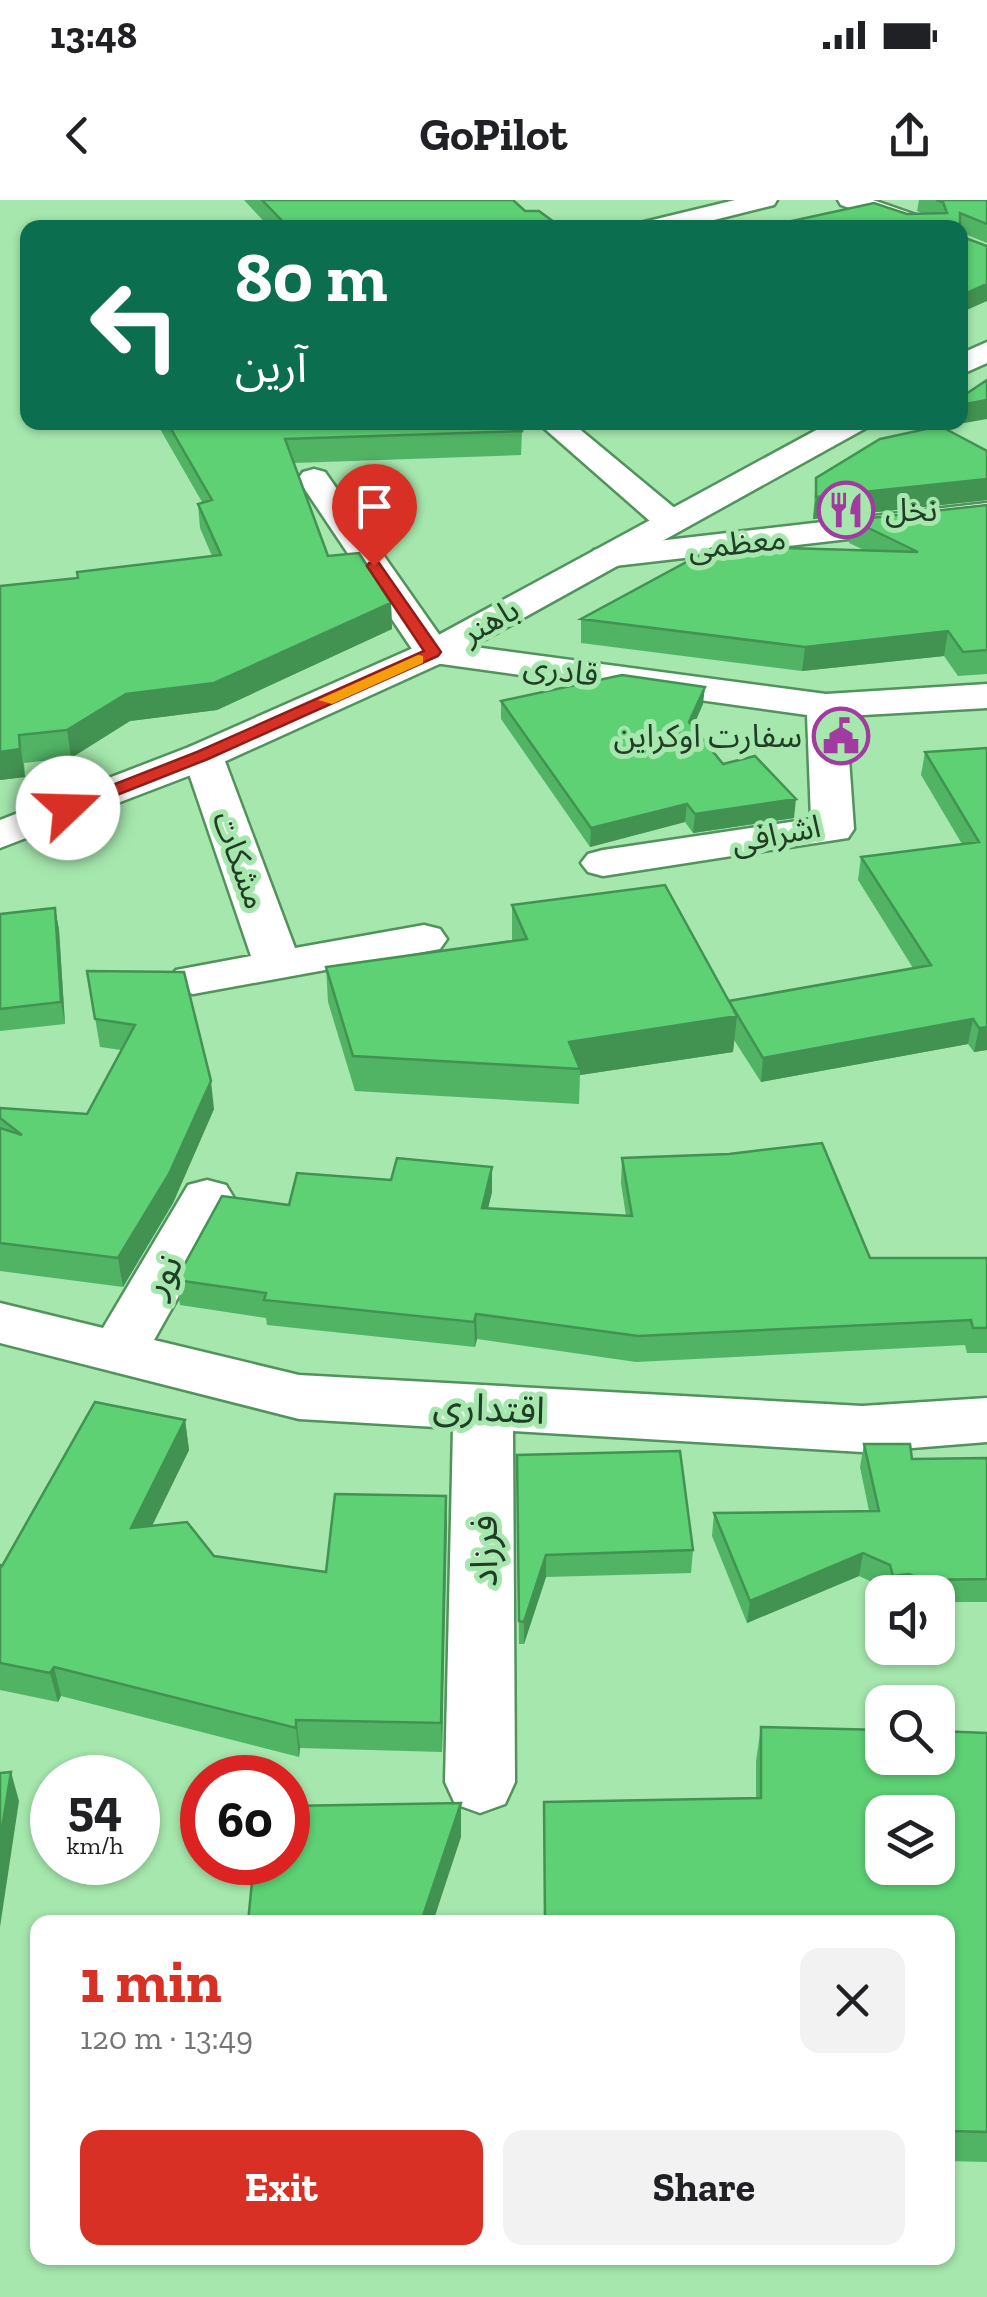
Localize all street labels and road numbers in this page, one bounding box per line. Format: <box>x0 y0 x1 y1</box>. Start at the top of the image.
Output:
street label: معظمی <box>686 519 788 567</box>
street label: باهنر <box>454 590 525 653</box>
street label: قادری <box>521 646 601 694</box>
street label: مشکات <box>205 806 275 914</box>
street label: اشرافی <box>728 807 824 861</box>
street label: نور <box>131 1245 192 1306</box>
street label: اقتداری <box>432 1382 546 1434</box>
street label: فرزاد <box>461 1515 507 1587</box>

